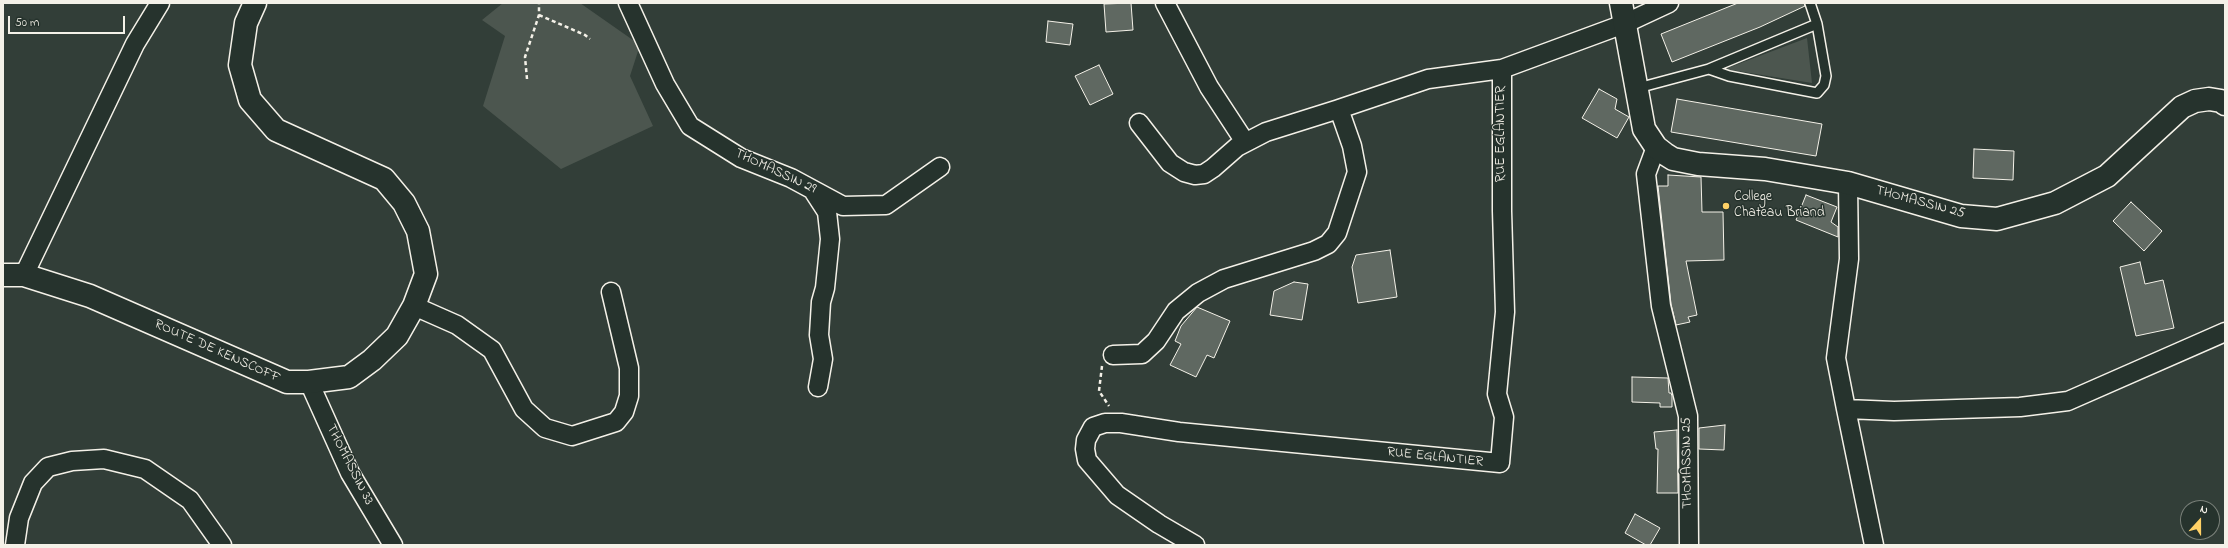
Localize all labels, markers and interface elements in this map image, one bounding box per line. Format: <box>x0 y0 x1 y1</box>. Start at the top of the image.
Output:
scale bar <box>10 8 127 34</box>
text: 50 m <box>15 14 39 32</box>
street label: RUE EGLANTIER <box>1494 86 1510 182</box>
street label: THOMASSIN 29 <box>732 146 818 198</box>
street label: THOMASSIN 25 <box>1874 183 1966 223</box>
place label: College Chateau Briand <box>1734 190 1825 222</box>
marker: College Chateau Briand <box>1721 201 1731 211</box>
street label: ROUTE DE KENSCOFF <box>151 317 283 387</box>
street label: THOMASSIN 25 <box>1679 417 1697 509</box>
street label: THOMASSIN 33 <box>321 422 377 508</box>
street label: RUE EGLANTIER <box>1386 445 1484 471</box>
north arrow <box>2180 500 2220 540</box>
text: N <box>2198 501 2210 519</box>

